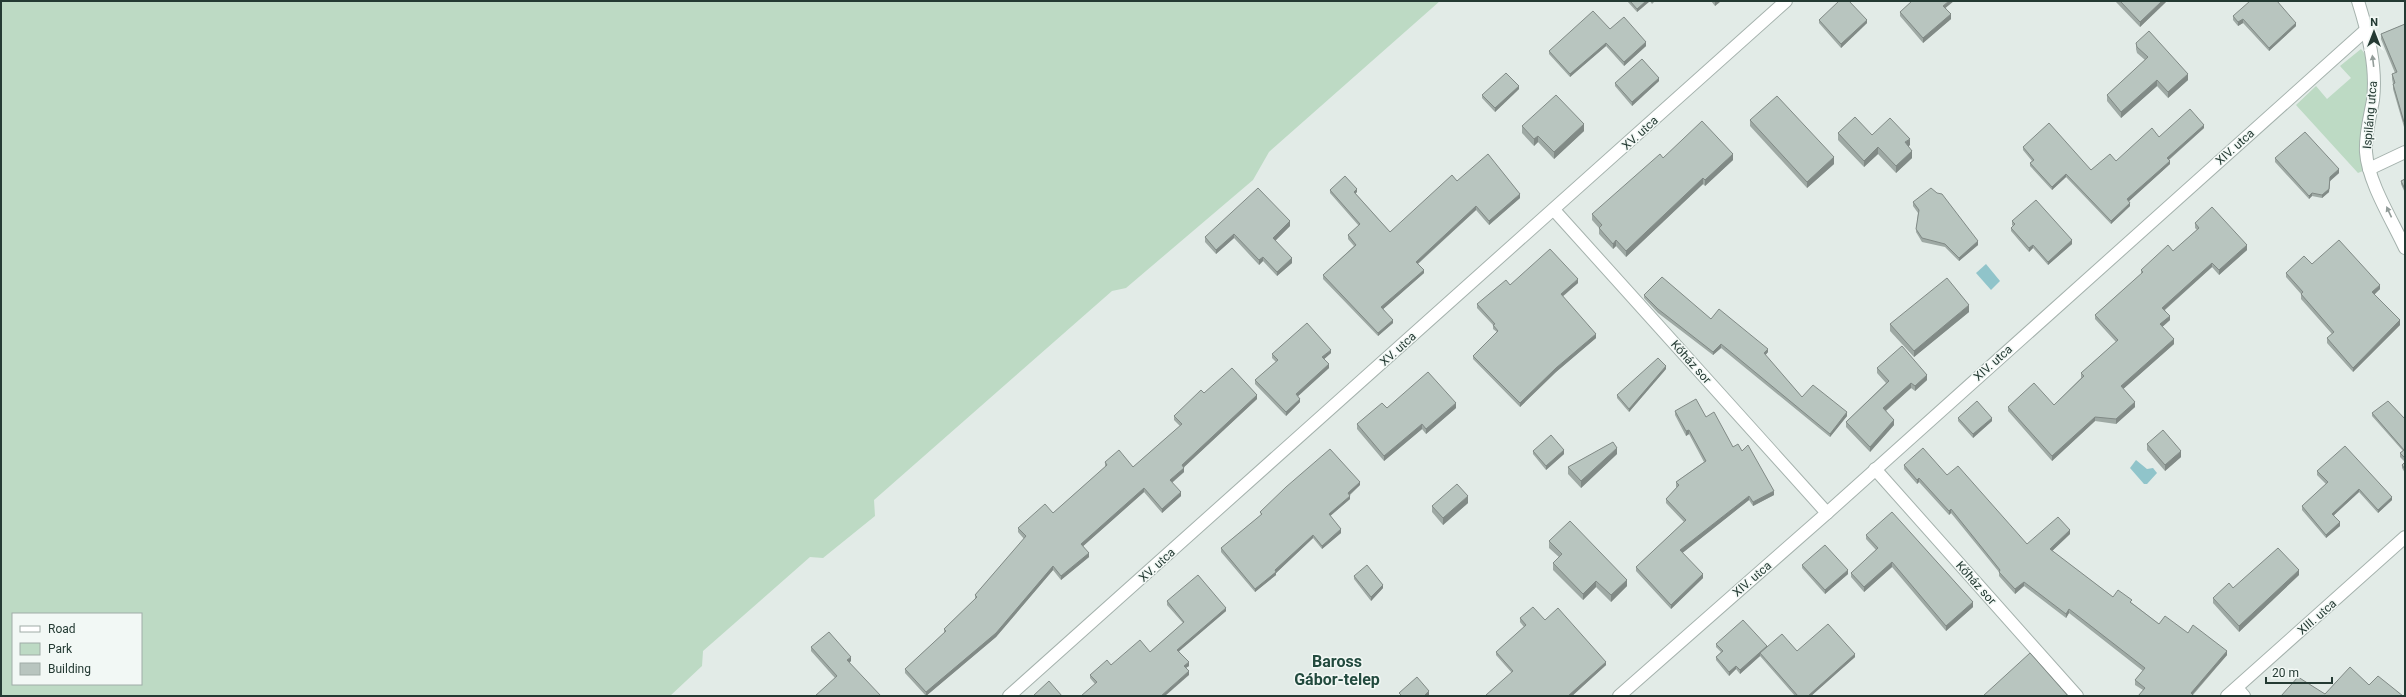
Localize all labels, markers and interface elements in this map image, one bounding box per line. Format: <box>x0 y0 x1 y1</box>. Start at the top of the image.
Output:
north arrow <box>2354 12 2394 52</box>
text: N <box>2370 16 2378 29</box>
one-way arrow <box>2369 55 2376 67</box>
street label: Ispiláng utca <box>2360 80 2380 150</box>
street label: XV. utca <box>1619 113 1661 153</box>
street label: XIV. utca <box>2213 126 2257 168</box>
one-way arrow <box>2386 206 2392 218</box>
street label: XV. utca <box>1377 329 1419 369</box>
street label: Kőház sor <box>1668 337 1714 387</box>
street label: XIV. utca <box>1971 342 2015 384</box>
street label: XV. utca <box>1136 545 1178 585</box>
street label: XIV. utca <box>1730 558 1774 600</box>
street label: Kőház sor <box>1953 558 1999 608</box>
street label: XIII. utca <box>2295 596 2339 638</box>
legend <box>12 613 142 685</box>
text: Road <box>48 622 76 636</box>
text: Park <box>48 642 73 656</box>
district label: Baross Gábor-telep <box>1294 652 1380 689</box>
scale bar <box>2266 659 2332 685</box>
text: Building <box>48 662 91 676</box>
text: 20 m <box>2272 666 2299 680</box>

